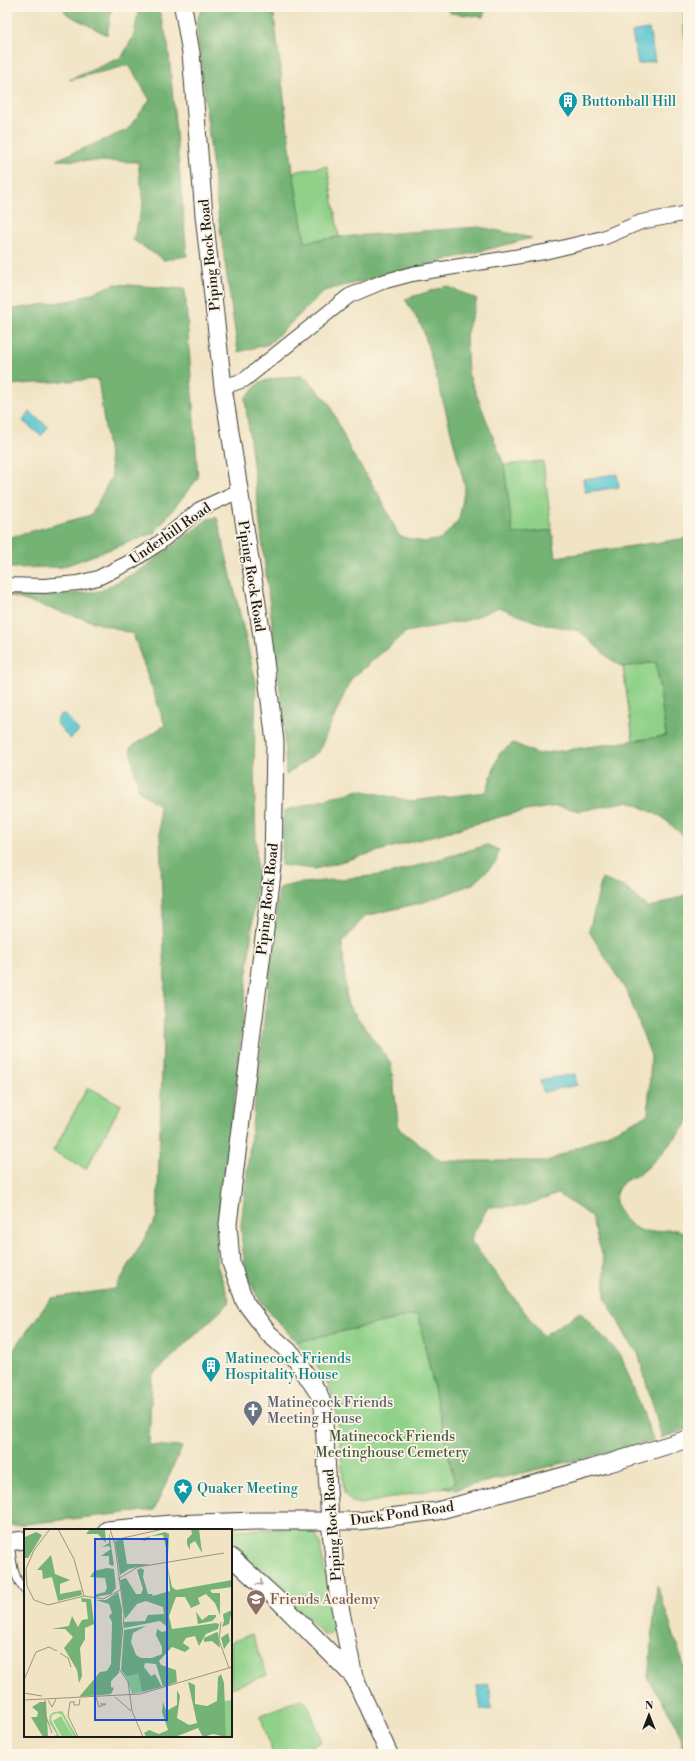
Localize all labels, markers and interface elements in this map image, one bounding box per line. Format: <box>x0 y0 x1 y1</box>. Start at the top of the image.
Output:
building icon: Buttonball Hill <box>557 90 579 118</box>
place label: Buttonball Hill <box>581 93 676 111</box>
street label: Piping Rock Road <box>195 198 225 312</box>
street label: Underhill Road <box>126 499 215 569</box>
street label: Piping Rock Road <box>233 519 269 633</box>
street label: Piping Rock Road <box>253 842 283 956</box>
place label: Matinecock Friends Hospitality House <box>225 1350 351 1384</box>
building icon: Matinecock Friends Hospitality House <box>200 1355 222 1383</box>
place label: Matinecock Friends Meeting House <box>267 1394 393 1428</box>
church icon: Matinecock Friends Meeting House <box>242 1399 264 1427</box>
park label: Matinecock Friends Meetinghouse Cemetery <box>315 1428 469 1462</box>
street label: Piping Rock Road <box>320 1468 346 1582</box>
place icon: Quaker Meeting <box>172 1477 194 1505</box>
place label: Quaker Meeting <box>197 1480 299 1498</box>
street label: Duck Pond Road <box>349 1498 455 1530</box>
inset map <box>24 1529 232 1737</box>
one-way arrow <box>255 1578 263 1586</box>
school or university icon: Friends Academy <box>245 1588 267 1616</box>
place label: Friends Academy <box>270 1591 380 1609</box>
north arrow <box>629 1695 669 1735</box>
text: N <box>645 1699 654 1713</box>

